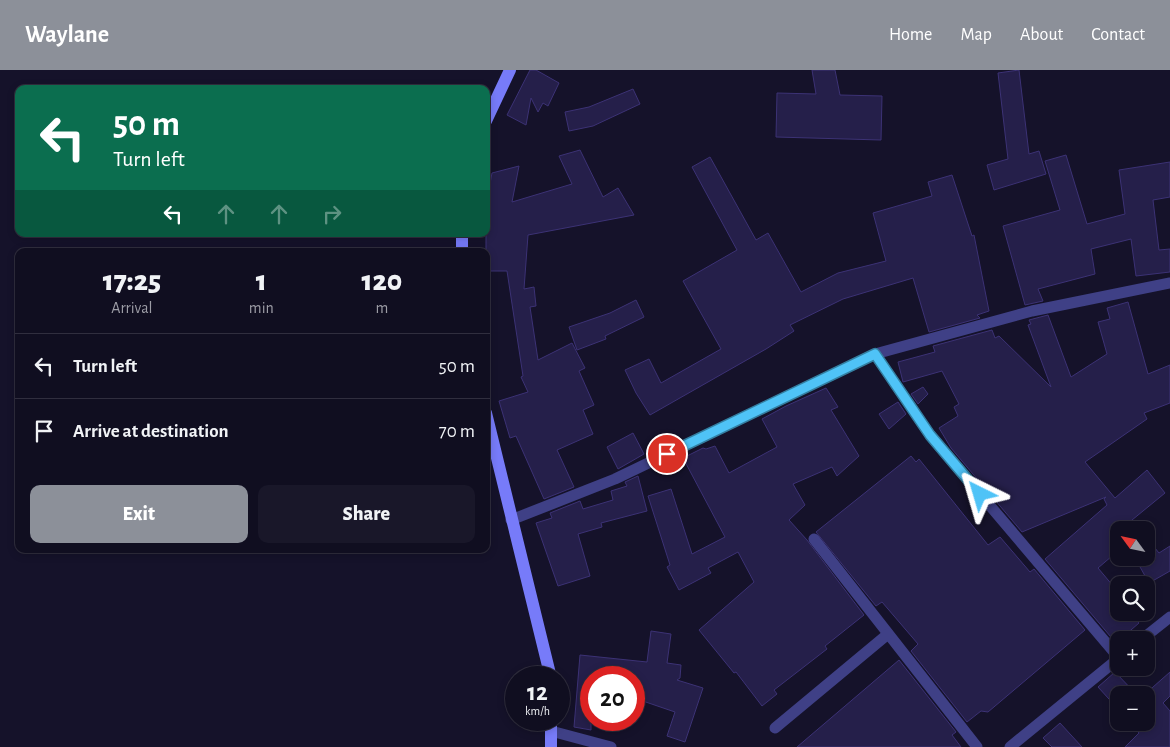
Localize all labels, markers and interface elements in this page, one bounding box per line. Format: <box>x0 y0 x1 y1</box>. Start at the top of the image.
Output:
text: Waylane <box>25 23 109 47</box>
text: Home <box>889 26 932 44</box>
text: Map <box>960 26 992 44</box>
text: About <box>1020 26 1063 44</box>
text: Contact <box>1091 26 1145 44</box>
icon: left <box>30 105 95 170</box>
text: 50 m <box>113 107 180 142</box>
text: Turn left <box>113 148 185 170</box>
icon: left <box>159 200 187 228</box>
icon: ahead <box>212 200 240 228</box>
icon: ahead <box>265 200 293 228</box>
icon: right <box>318 200 346 228</box>
text: 17:25 <box>103 266 161 296</box>
text: 1 <box>256 266 267 296</box>
text: 120 <box>361 266 402 296</box>
text: Arrival <box>111 300 152 316</box>
text: min <box>249 300 274 316</box>
text: m <box>375 300 388 316</box>
icon: left <box>30 352 58 380</box>
text: Turn left <box>73 357 137 376</box>
text: 50 m <box>439 357 475 376</box>
icon: arrive <box>30 417 58 445</box>
text: Arrive at destination <box>73 422 229 441</box>
text: 70 m <box>439 422 475 441</box>
pin <box>646 433 688 475</box>
icon: arrive <box>653 440 681 468</box>
position arrow <box>953 467 1005 519</box>
button: Exit <box>30 485 248 543</box>
button: Share <box>258 485 475 543</box>
north arrow <box>1110 521 1155 566</box>
map controls <box>1110 521 1155 731</box>
button: search <box>1110 576 1155 621</box>
button: + <box>1110 631 1155 676</box>
speed limit sign: 20 <box>580 666 645 731</box>
text: 12 <box>527 680 548 705</box>
button: − <box>1110 686 1155 731</box>
text: km/h <box>525 705 550 717</box>

